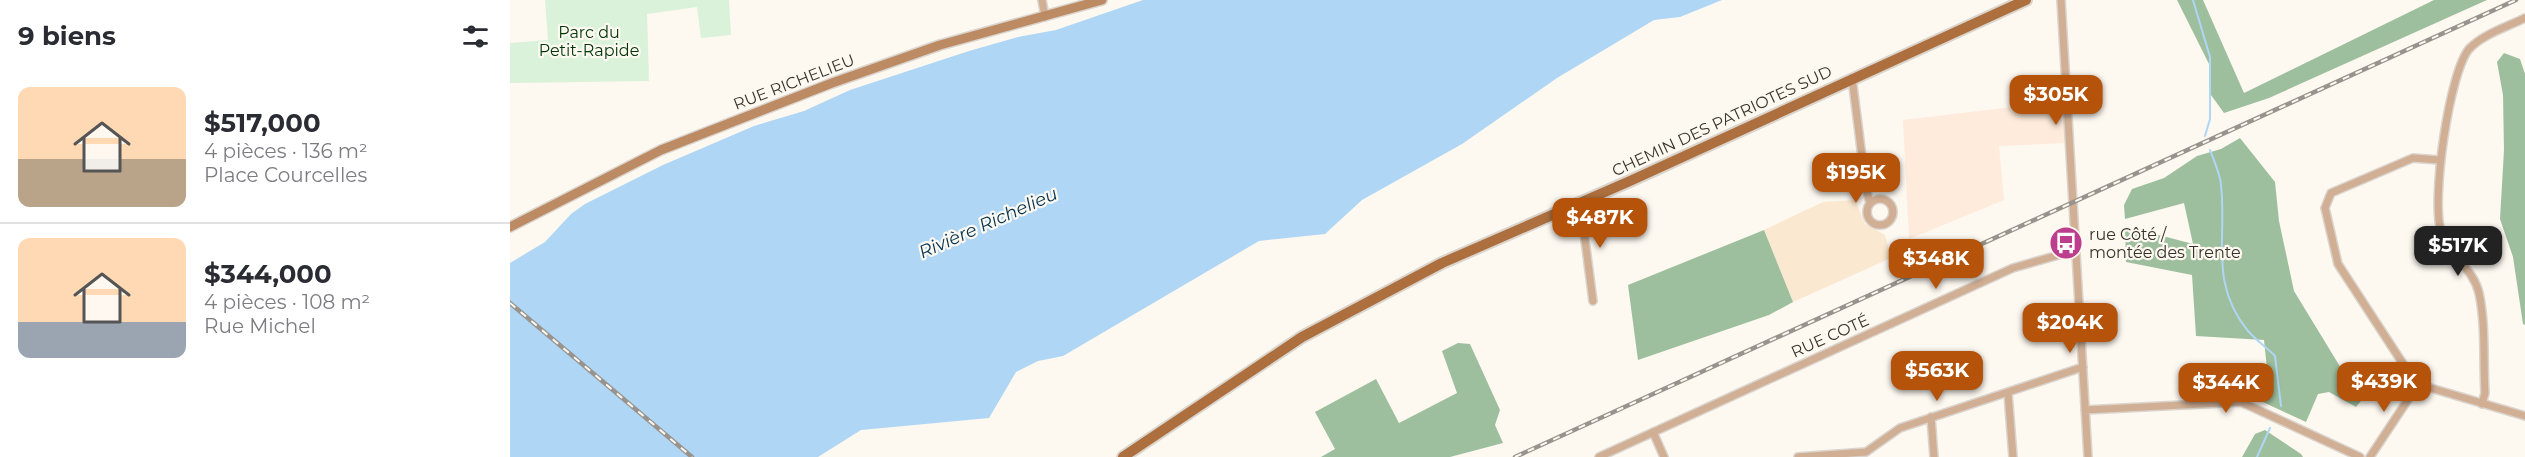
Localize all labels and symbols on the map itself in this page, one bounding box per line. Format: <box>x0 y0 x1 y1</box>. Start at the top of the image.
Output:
park label: Parc du Petit-Rapide <box>539 23 639 60</box>
street label: RUE RICHELIEU <box>731 50 857 114</box>
street label: CHEMIN DES PATRIOTES SUD <box>1609 62 1835 180</box>
pin: $305K <box>2014 75 2098 126</box>
pin: $195K <box>1814 153 1898 204</box>
water label: Rivière Richelieu <box>915 183 1061 263</box>
pin: $487K <box>1558 198 1642 249</box>
bus stop icon: rue Côté / montée des Trente <box>2048 225 2084 261</box>
place label: rue Côté / montée des Trente <box>2089 225 2241 262</box>
pin: $517K <box>2416 226 2500 277</box>
pin: $348K <box>1894 239 1978 290</box>
pin: $204K <box>2028 303 2112 354</box>
street label: RUE COTÉ <box>1788 310 1872 362</box>
pin: $563K <box>1895 351 1979 402</box>
pin: $439K <box>2342 362 2426 413</box>
pin: $344K <box>2184 363 2268 414</box>

